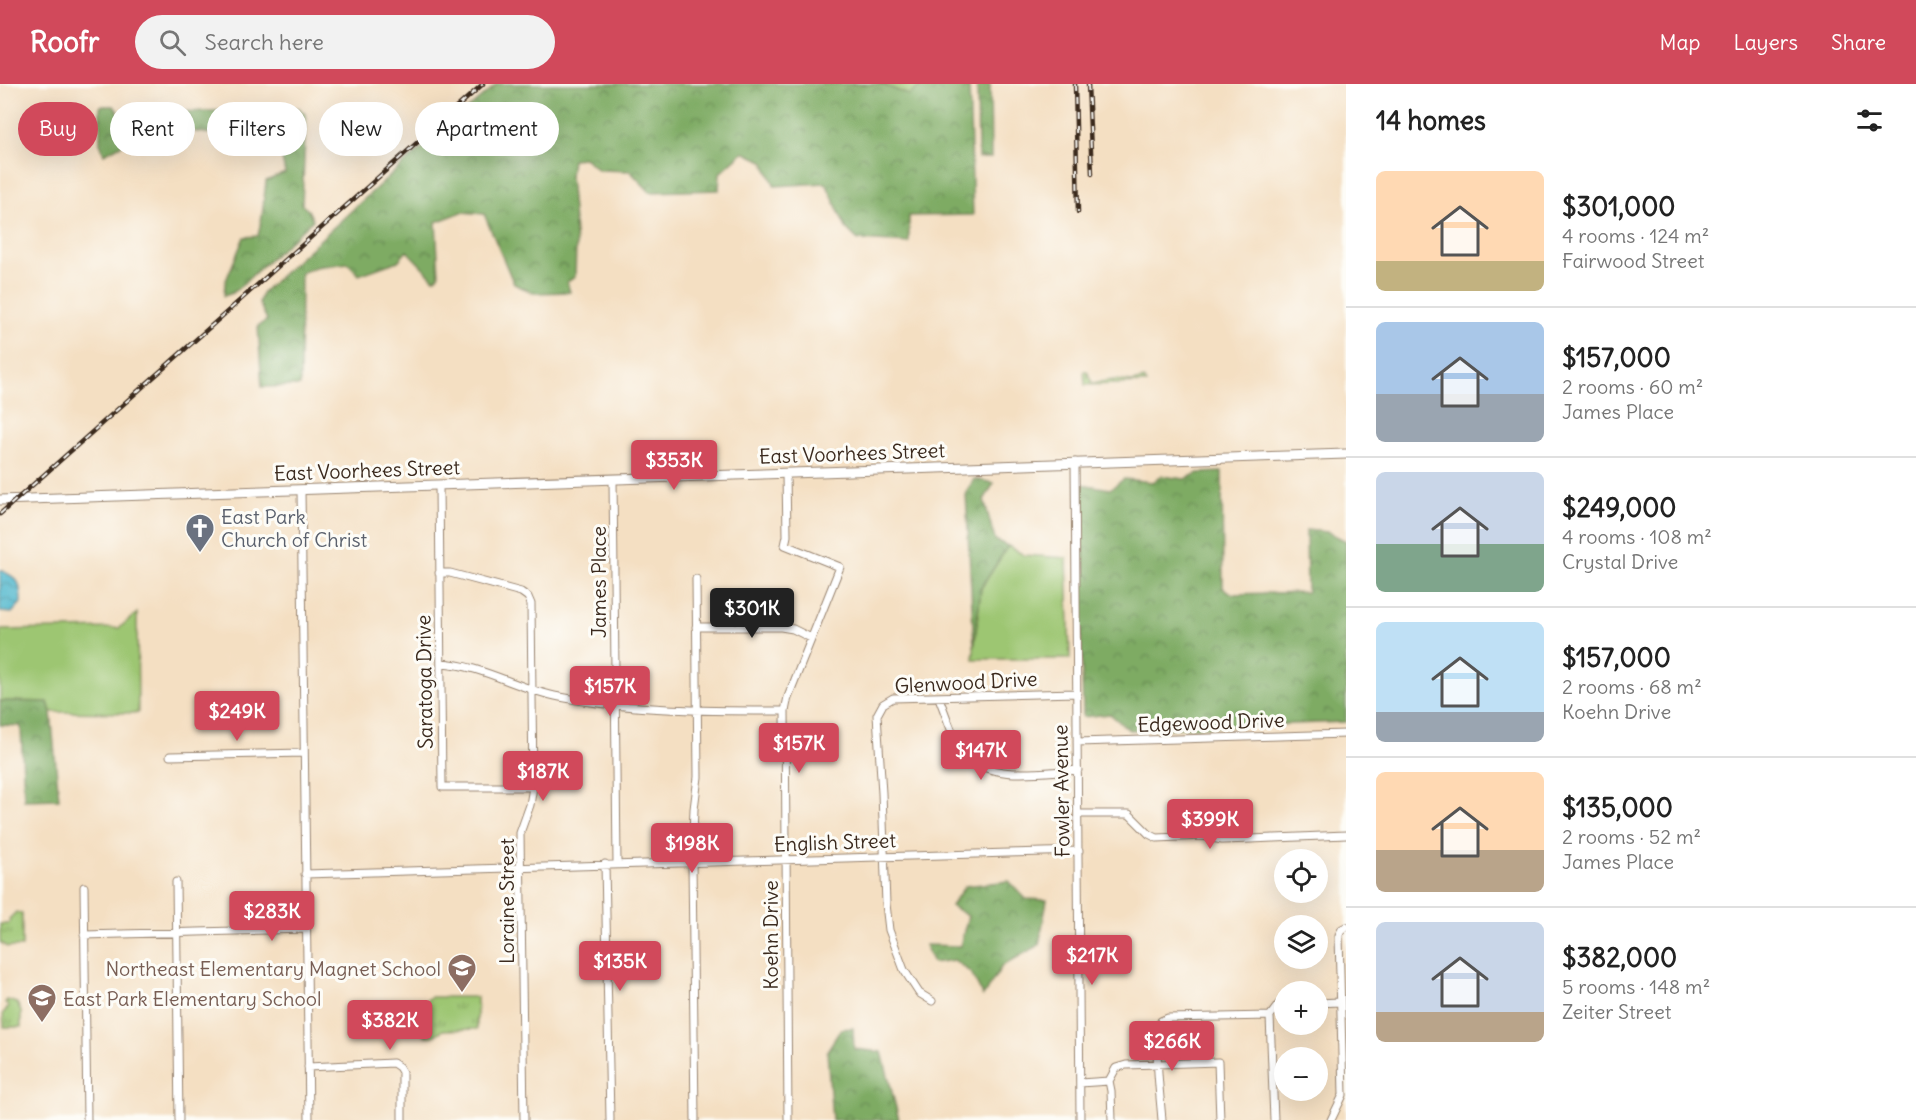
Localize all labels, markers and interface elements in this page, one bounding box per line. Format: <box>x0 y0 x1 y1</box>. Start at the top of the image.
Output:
search box <box>135 15 555 69</box>
text: Roofr <box>30 24 99 60</box>
icon: search <box>156 26 189 59</box>
text: Search here <box>204 28 324 56</box>
text: Map <box>1660 29 1700 56</box>
text: Layers <box>1733 29 1798 56</box>
text: Share <box>1831 29 1886 56</box>
chip: Buy <box>18 102 98 156</box>
chip: Rent <box>110 102 195 156</box>
chip: Filters <box>207 102 307 156</box>
chip: New <box>319 102 403 156</box>
chip: Apartment <box>415 102 559 156</box>
text: 14 homes <box>1376 104 1486 137</box>
icon: filters <box>1853 104 1886 137</box>
text: $301,000 <box>1562 190 1675 223</box>
icon: home <box>1424 195 1496 267</box>
text: 4 rooms · 124 m² <box>1562 223 1709 248</box>
text: Fairwood Street <box>1562 248 1705 273</box>
text: $157,000 <box>1562 341 1671 374</box>
icon: home <box>1424 346 1496 418</box>
text: 2 rooms · 60 m² <box>1562 374 1703 399</box>
text: James Place <box>1562 399 1674 424</box>
street label: East Voorhees Street <box>759 437 946 469</box>
pin: $353K <box>632 440 716 491</box>
text: $353K <box>645 447 703 472</box>
street label: East Voorhees Street <box>274 454 461 486</box>
text: $249,000 <box>1562 491 1676 524</box>
icon: home <box>1424 496 1496 568</box>
place label: East Park Church of Christ <box>221 504 368 552</box>
church icon: East Park Church of Christ <box>184 512 216 554</box>
text: 4 rooms · 108 m² <box>1562 524 1712 549</box>
street label: James Place <box>586 526 611 638</box>
text: Crystal Drive <box>1562 549 1678 574</box>
pin: $301K <box>710 588 794 639</box>
text: $301K <box>724 595 780 620</box>
street label: Saratoga Drive <box>410 615 438 749</box>
text: $157,000 <box>1562 641 1671 674</box>
icon: home <box>1424 646 1496 718</box>
pin: $157K <box>568 666 652 717</box>
street label: Glenwood Drive <box>894 666 1038 698</box>
text: $157K <box>584 673 636 698</box>
text: 2 rooms · 68 m² <box>1562 674 1702 699</box>
pin: $249K <box>195 691 279 742</box>
text: $249K <box>208 698 266 723</box>
text: Koehn Drive <box>1562 699 1671 724</box>
street label: Edgewood Drive <box>1137 707 1285 737</box>
pin: $157K <box>757 723 841 774</box>
street label: Fowler Avenue <box>1047 724 1075 858</box>
text: $157K <box>773 730 825 755</box>
pin: $147K <box>939 730 1023 781</box>
text: $147K <box>955 737 1007 762</box>
pin: $187K <box>501 751 585 802</box>
text: $187K <box>517 758 569 783</box>
text: $135,000 <box>1562 791 1673 824</box>
icon: home <box>1424 796 1496 868</box>
pin: $399K <box>1168 799 1252 850</box>
text: $399K <box>1181 806 1239 831</box>
pin: $198K <box>650 823 734 874</box>
text: 2 rooms · 52 m² <box>1562 824 1701 849</box>
street label: English Street <box>774 827 897 857</box>
text: $198K <box>665 830 719 855</box>
street label: Loraine Street <box>494 838 519 964</box>
map controls <box>1274 849 1328 1101</box>
button: locate <box>1274 849 1328 903</box>
text: James Place <box>1562 849 1674 874</box>
street label: Koehn Drive <box>758 880 783 990</box>
pin: $283K <box>230 891 314 942</box>
text: $283K <box>243 898 301 923</box>
button: layers <box>1274 915 1328 969</box>
pin: $217K <box>1050 935 1134 986</box>
pin: $135K <box>578 941 662 992</box>
text: $382,000 <box>1562 941 1677 974</box>
text: $217K <box>1066 942 1118 967</box>
icon: home <box>1424 946 1496 1018</box>
text: $135K <box>593 948 647 973</box>
school or university icon: Northeast Elementary Magnet School <box>446 952 478 994</box>
place label: Northeast Elementary Magnet School <box>105 956 441 981</box>
text: 5 rooms · 148 m² <box>1562 974 1710 999</box>
button: + <box>1274 981 1328 1035</box>
school or university icon: East Park Elementary School <box>26 982 58 1024</box>
place label: East Park Elementary School <box>63 986 322 1011</box>
text: Zeiter Street <box>1562 999 1671 1024</box>
pin: $382K <box>348 1000 432 1051</box>
text: $382K <box>361 1007 419 1032</box>
pin: $266K <box>1130 1021 1214 1072</box>
text: $266K <box>1143 1028 1201 1053</box>
button: − <box>1274 1047 1328 1101</box>

